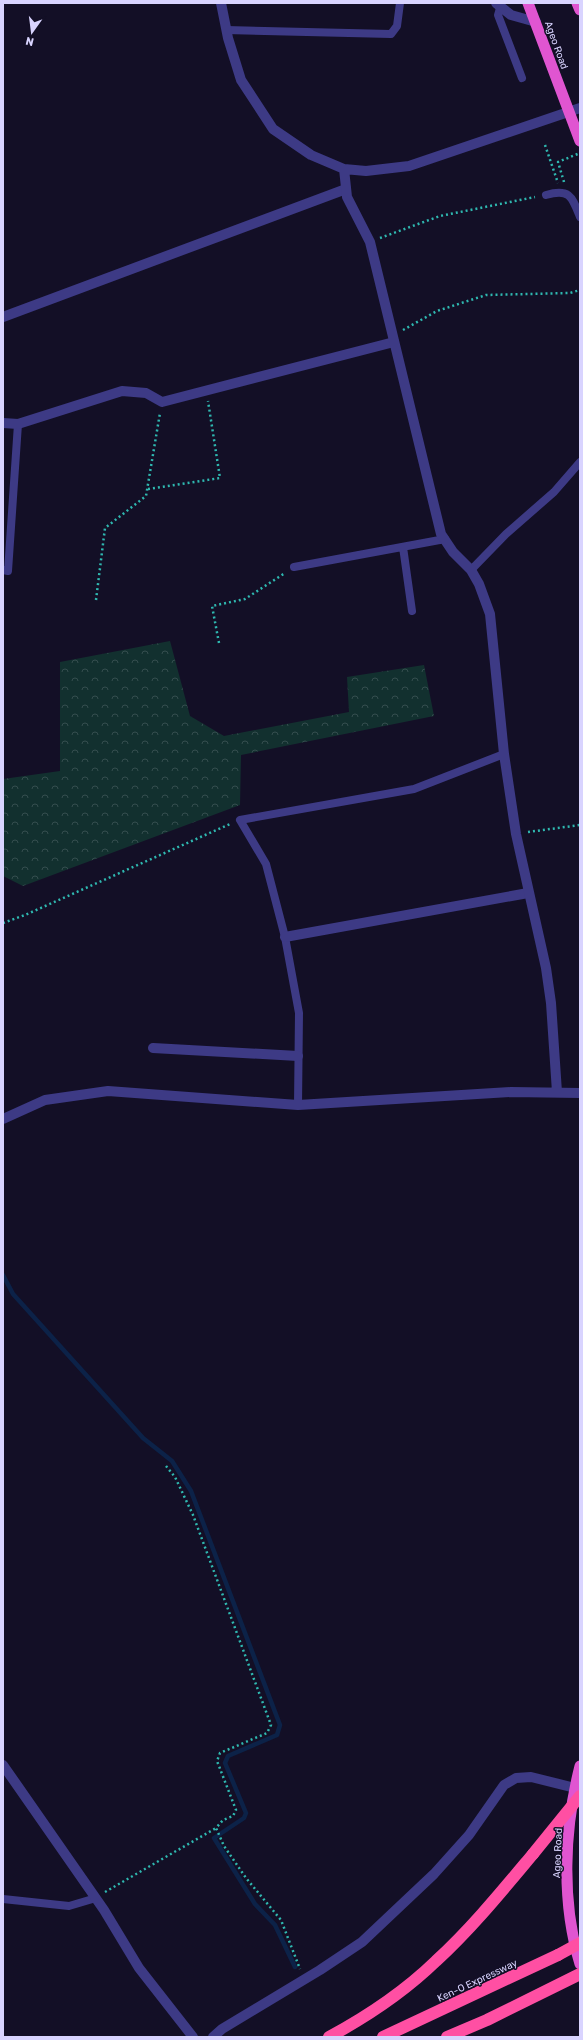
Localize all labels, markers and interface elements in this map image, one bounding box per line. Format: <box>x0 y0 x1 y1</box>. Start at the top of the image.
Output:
north arrow <box>12 12 52 52</box>
street label: Ageo Road <box>542 20 570 71</box>
text: N <box>24 34 35 48</box>
street label: Ageo Road <box>551 1828 565 1878</box>
street label: Ken-O Expressway <box>435 1957 520 2005</box>

